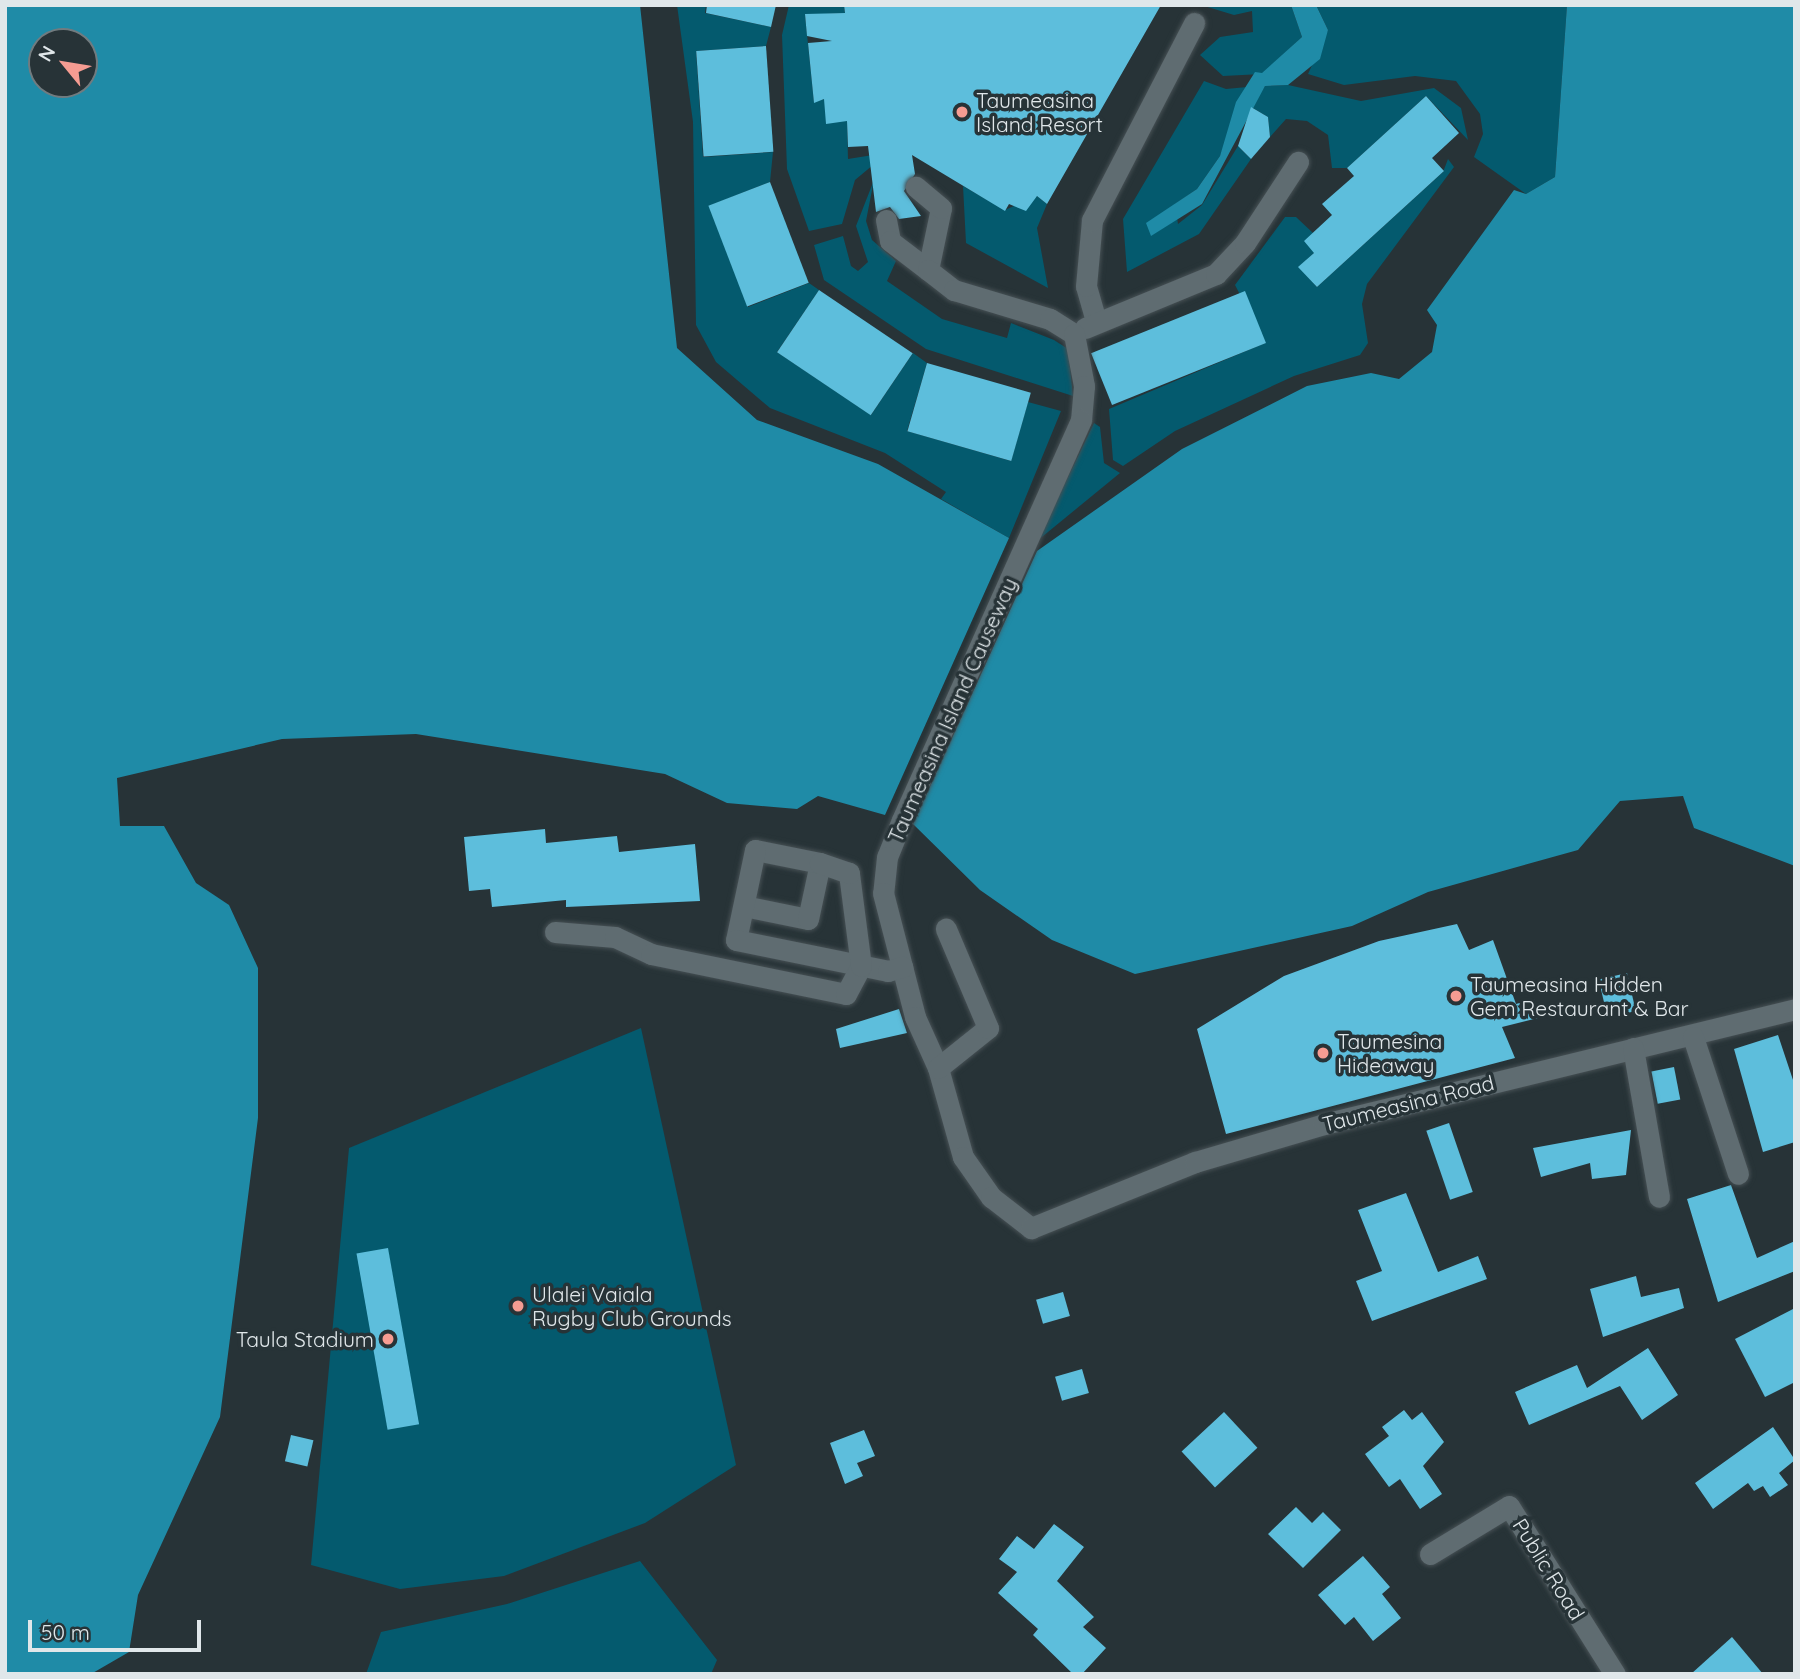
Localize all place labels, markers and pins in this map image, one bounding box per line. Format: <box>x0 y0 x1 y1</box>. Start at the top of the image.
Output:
place label: Taumeasina Island Resort <box>976 87 1103 137</box>
marker: Taumeasina Island Resort <box>954 104 970 120</box>
place label: Taumeasina Hidden Gem Restaurant & Bar <box>1470 971 1689 1021</box>
marker: Taumeasina Hidden Gem Restaurant & Bar <box>1448 988 1464 1004</box>
place label: Taumesina Hideaway <box>1337 1028 1442 1078</box>
marker: Taumesina Hideaway <box>1315 1045 1331 1061</box>
place label: Ulalei Vaiala Rugby Club Grounds <box>532 1281 731 1331</box>
marker: Ulalei Vaiala Rugby Club Grounds <box>510 1298 526 1314</box>
place label: Taula Stadium <box>236 1326 374 1352</box>
marker: Taula Stadium <box>380 1331 396 1347</box>

